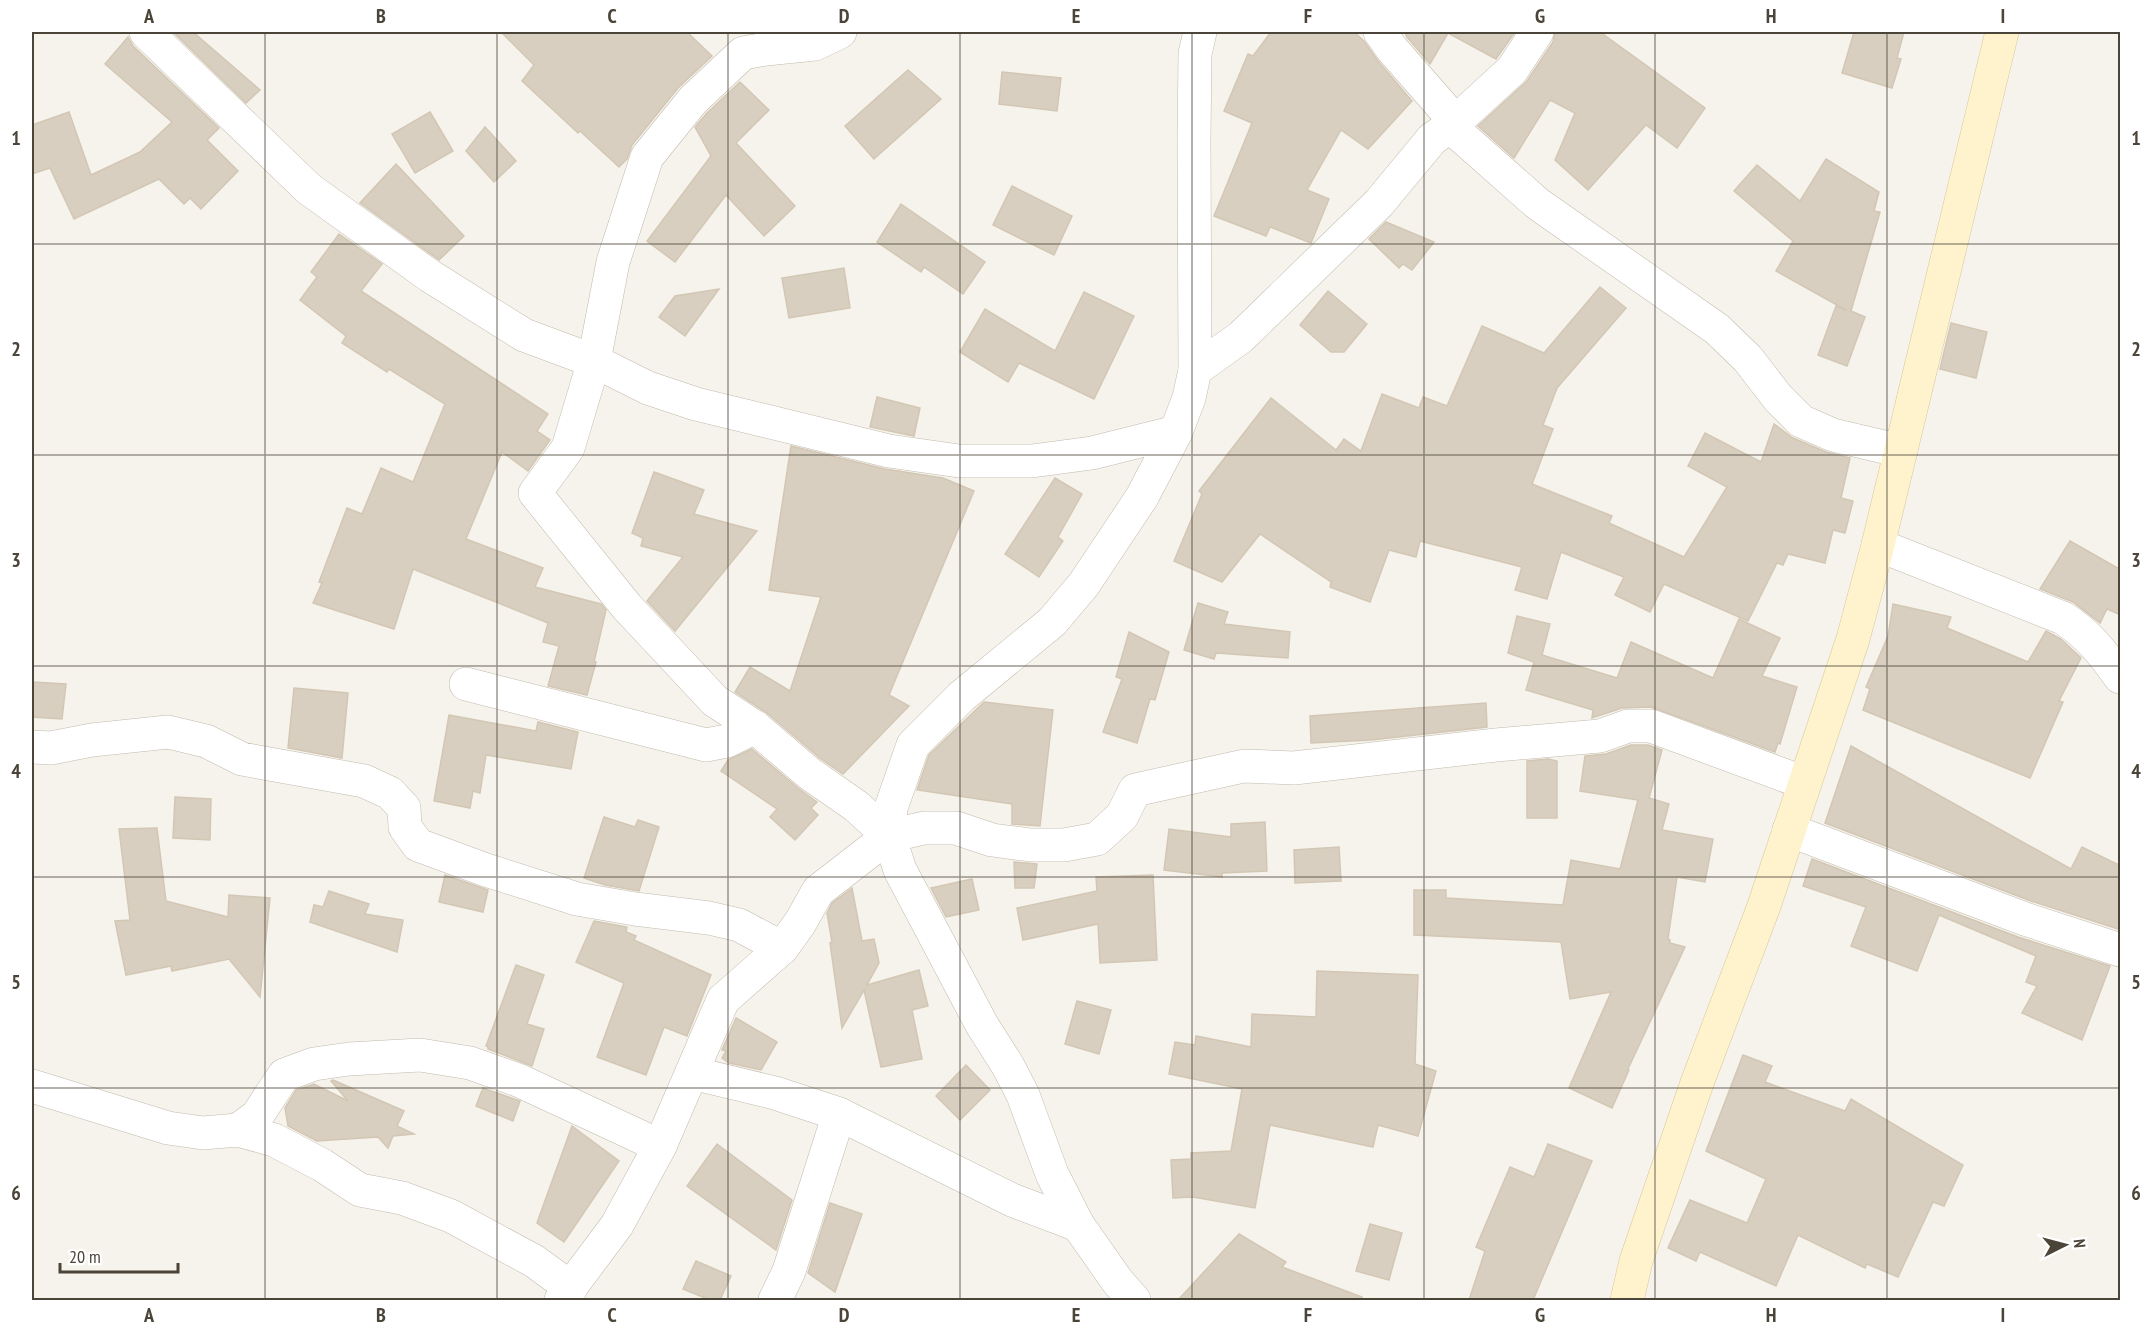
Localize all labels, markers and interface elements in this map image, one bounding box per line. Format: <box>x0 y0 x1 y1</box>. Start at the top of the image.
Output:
text: A <box>143 3 155 29</box>
text: B <box>376 3 386 29</box>
text: C <box>607 3 617 29</box>
text: D <box>839 3 850 29</box>
text: E <box>1072 3 1080 29</box>
text: F <box>1304 3 1312 29</box>
text: G <box>1535 3 1545 29</box>
text: H <box>1766 3 1776 29</box>
text: I <box>2001 3 2005 29</box>
text: 1 <box>11 125 21 151</box>
text: 1 <box>2131 125 2141 151</box>
text: 2 <box>11 336 21 362</box>
text: 2 <box>2131 336 2141 362</box>
text: 3 <box>11 547 21 573</box>
text: 3 <box>2131 547 2141 573</box>
text: 4 <box>11 758 21 784</box>
text: 4 <box>2131 758 2141 784</box>
text: 5 <box>11 969 21 995</box>
text: 5 <box>2131 969 2141 995</box>
text: 6 <box>11 1180 21 1206</box>
text: 6 <box>2131 1180 2141 1206</box>
north arrow <box>2035 1215 2095 1275</box>
scale bar <box>60 1236 178 1274</box>
text: N <box>2070 1238 2090 1249</box>
text: 20 m <box>69 1245 101 1268</box>
text: A <box>143 1302 155 1328</box>
text: B <box>376 1302 386 1328</box>
text: C <box>607 1302 617 1328</box>
text: D <box>839 1302 850 1328</box>
text: E <box>1072 1302 1080 1328</box>
text: F <box>1304 1302 1312 1328</box>
text: G <box>1535 1302 1545 1328</box>
text: H <box>1766 1302 1776 1328</box>
text: I <box>2001 1302 2005 1328</box>

